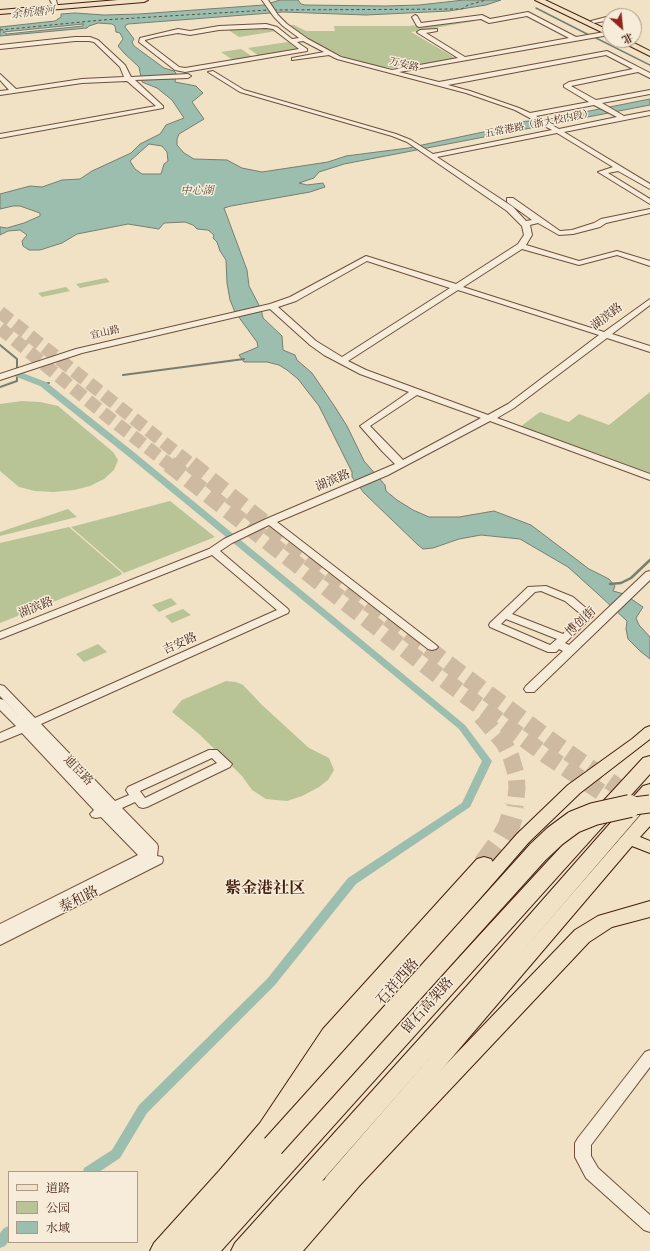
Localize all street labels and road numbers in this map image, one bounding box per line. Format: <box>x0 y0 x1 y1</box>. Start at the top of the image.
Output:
street label: 万安路 <box>388 56 420 74</box>
street label: 五常港路（浙大校内段） <box>484 108 594 140</box>
street label: 湖滨路 <box>588 300 626 334</box>
street label: 宜山路 <box>89 324 121 342</box>
street label: 湖滨路 <box>314 467 352 495</box>
street label: 湖滨路 <box>17 595 55 621</box>
street label: 博创街 <box>563 604 599 640</box>
street label: 吉安路 <box>161 630 199 658</box>
street label: 迪臣路 <box>60 753 96 789</box>
street label: 泰和路 <box>56 883 102 917</box>
street label: 石祥西路 <box>373 955 423 1009</box>
street label: 留石高架路 <box>398 974 458 1038</box>

